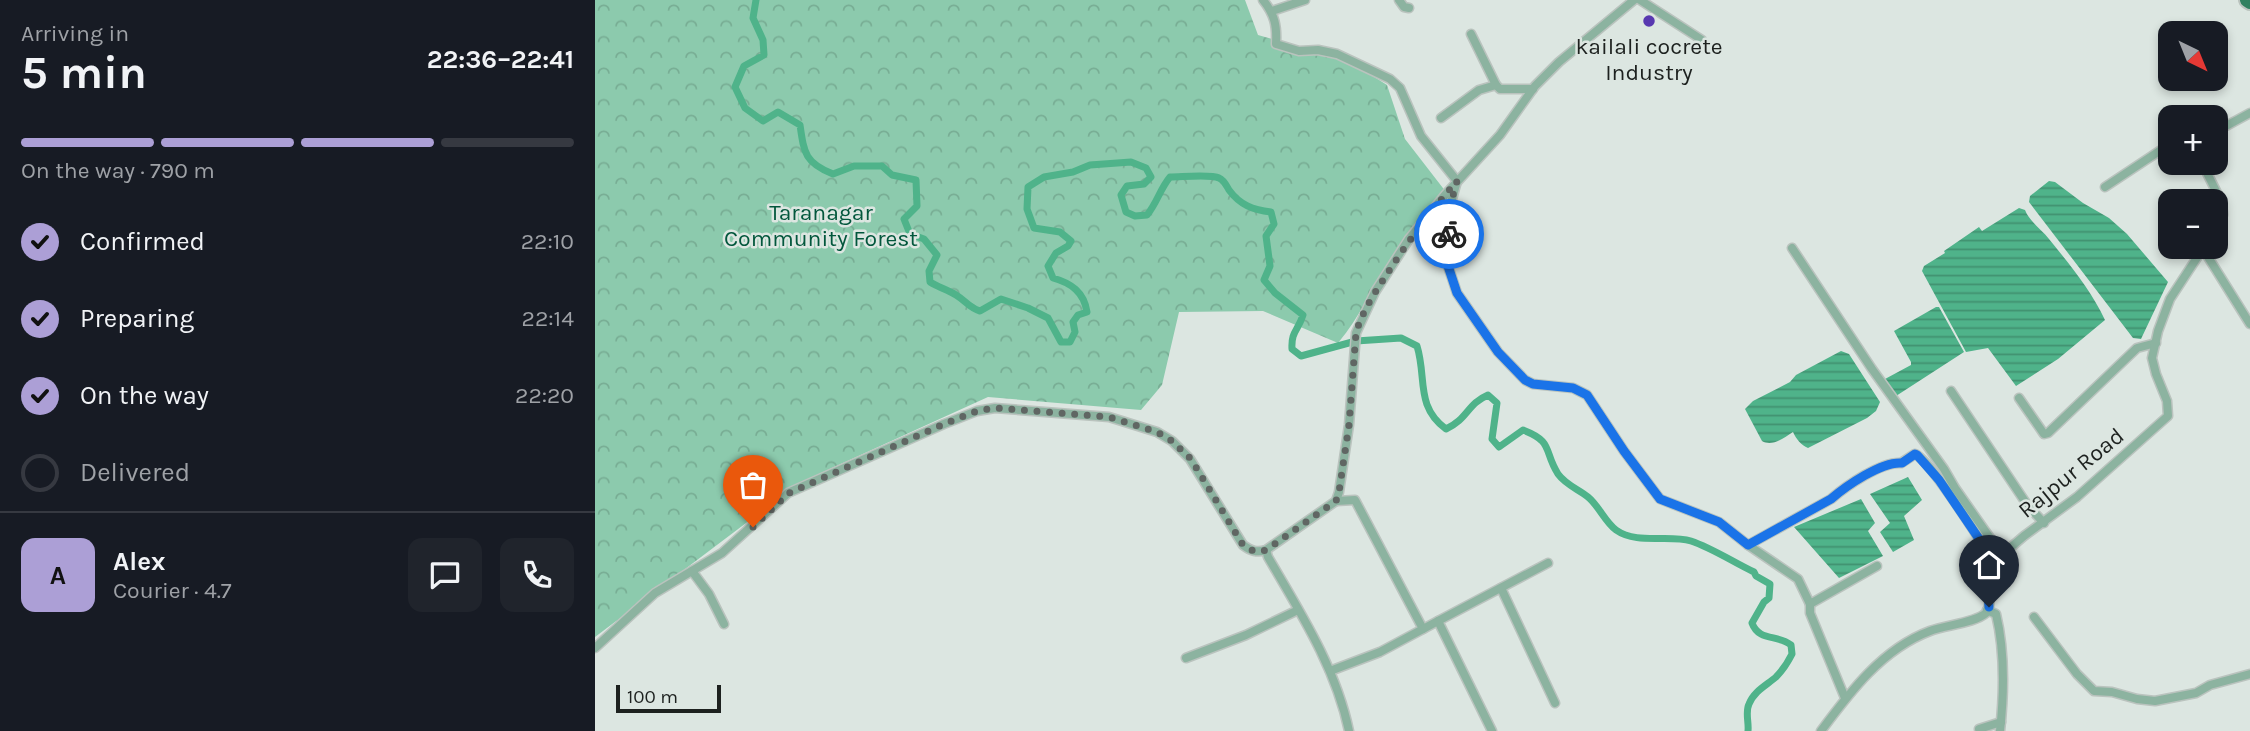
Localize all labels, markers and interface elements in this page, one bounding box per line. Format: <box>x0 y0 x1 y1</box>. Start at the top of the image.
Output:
marker: kailali cocrete Industry <box>1641 13 1657 29</box>
text: Arriving in <box>21 20 129 47</box>
north arrow <box>2158 21 2228 91</box>
map controls <box>2158 21 2228 259</box>
place label: kailali cocrete Industry <box>1575 33 1723 86</box>
text: 22:36–22:41 <box>427 44 574 75</box>
text: 5 min <box>21 46 147 100</box>
button: + <box>2158 105 2228 175</box>
text: On the way · 790 m <box>21 157 215 184</box>
button: − <box>2158 189 2228 259</box>
park label: Taranagar Community Forest <box>724 199 918 252</box>
courier <box>1414 199 1484 269</box>
icon: bike <box>1430 215 1468 253</box>
icon: check <box>21 223 59 261</box>
text: Confirmed <box>80 226 205 257</box>
text: 22:10 <box>521 228 574 255</box>
icon: check <box>21 300 59 338</box>
text: Preparing <box>80 303 194 334</box>
text: 22:14 <box>522 305 574 332</box>
icon: check <box>21 377 59 415</box>
text: On the way <box>80 380 209 411</box>
text: 22:20 <box>515 382 574 409</box>
street label: Rajpur Road <box>2013 422 2129 524</box>
pin <box>723 455 783 527</box>
text: Delivered <box>80 457 190 488</box>
icon: bag <box>734 466 772 504</box>
pin <box>1959 535 2019 607</box>
button: chat <box>408 538 482 612</box>
button: phone <box>500 538 574 612</box>
text: Alex <box>113 546 165 577</box>
icon: home <box>1970 546 2008 584</box>
text: A <box>50 560 66 591</box>
text: Courier · 4.7 <box>113 577 232 604</box>
scale bar <box>616 682 721 714</box>
text: 100 m <box>627 686 678 708</box>

